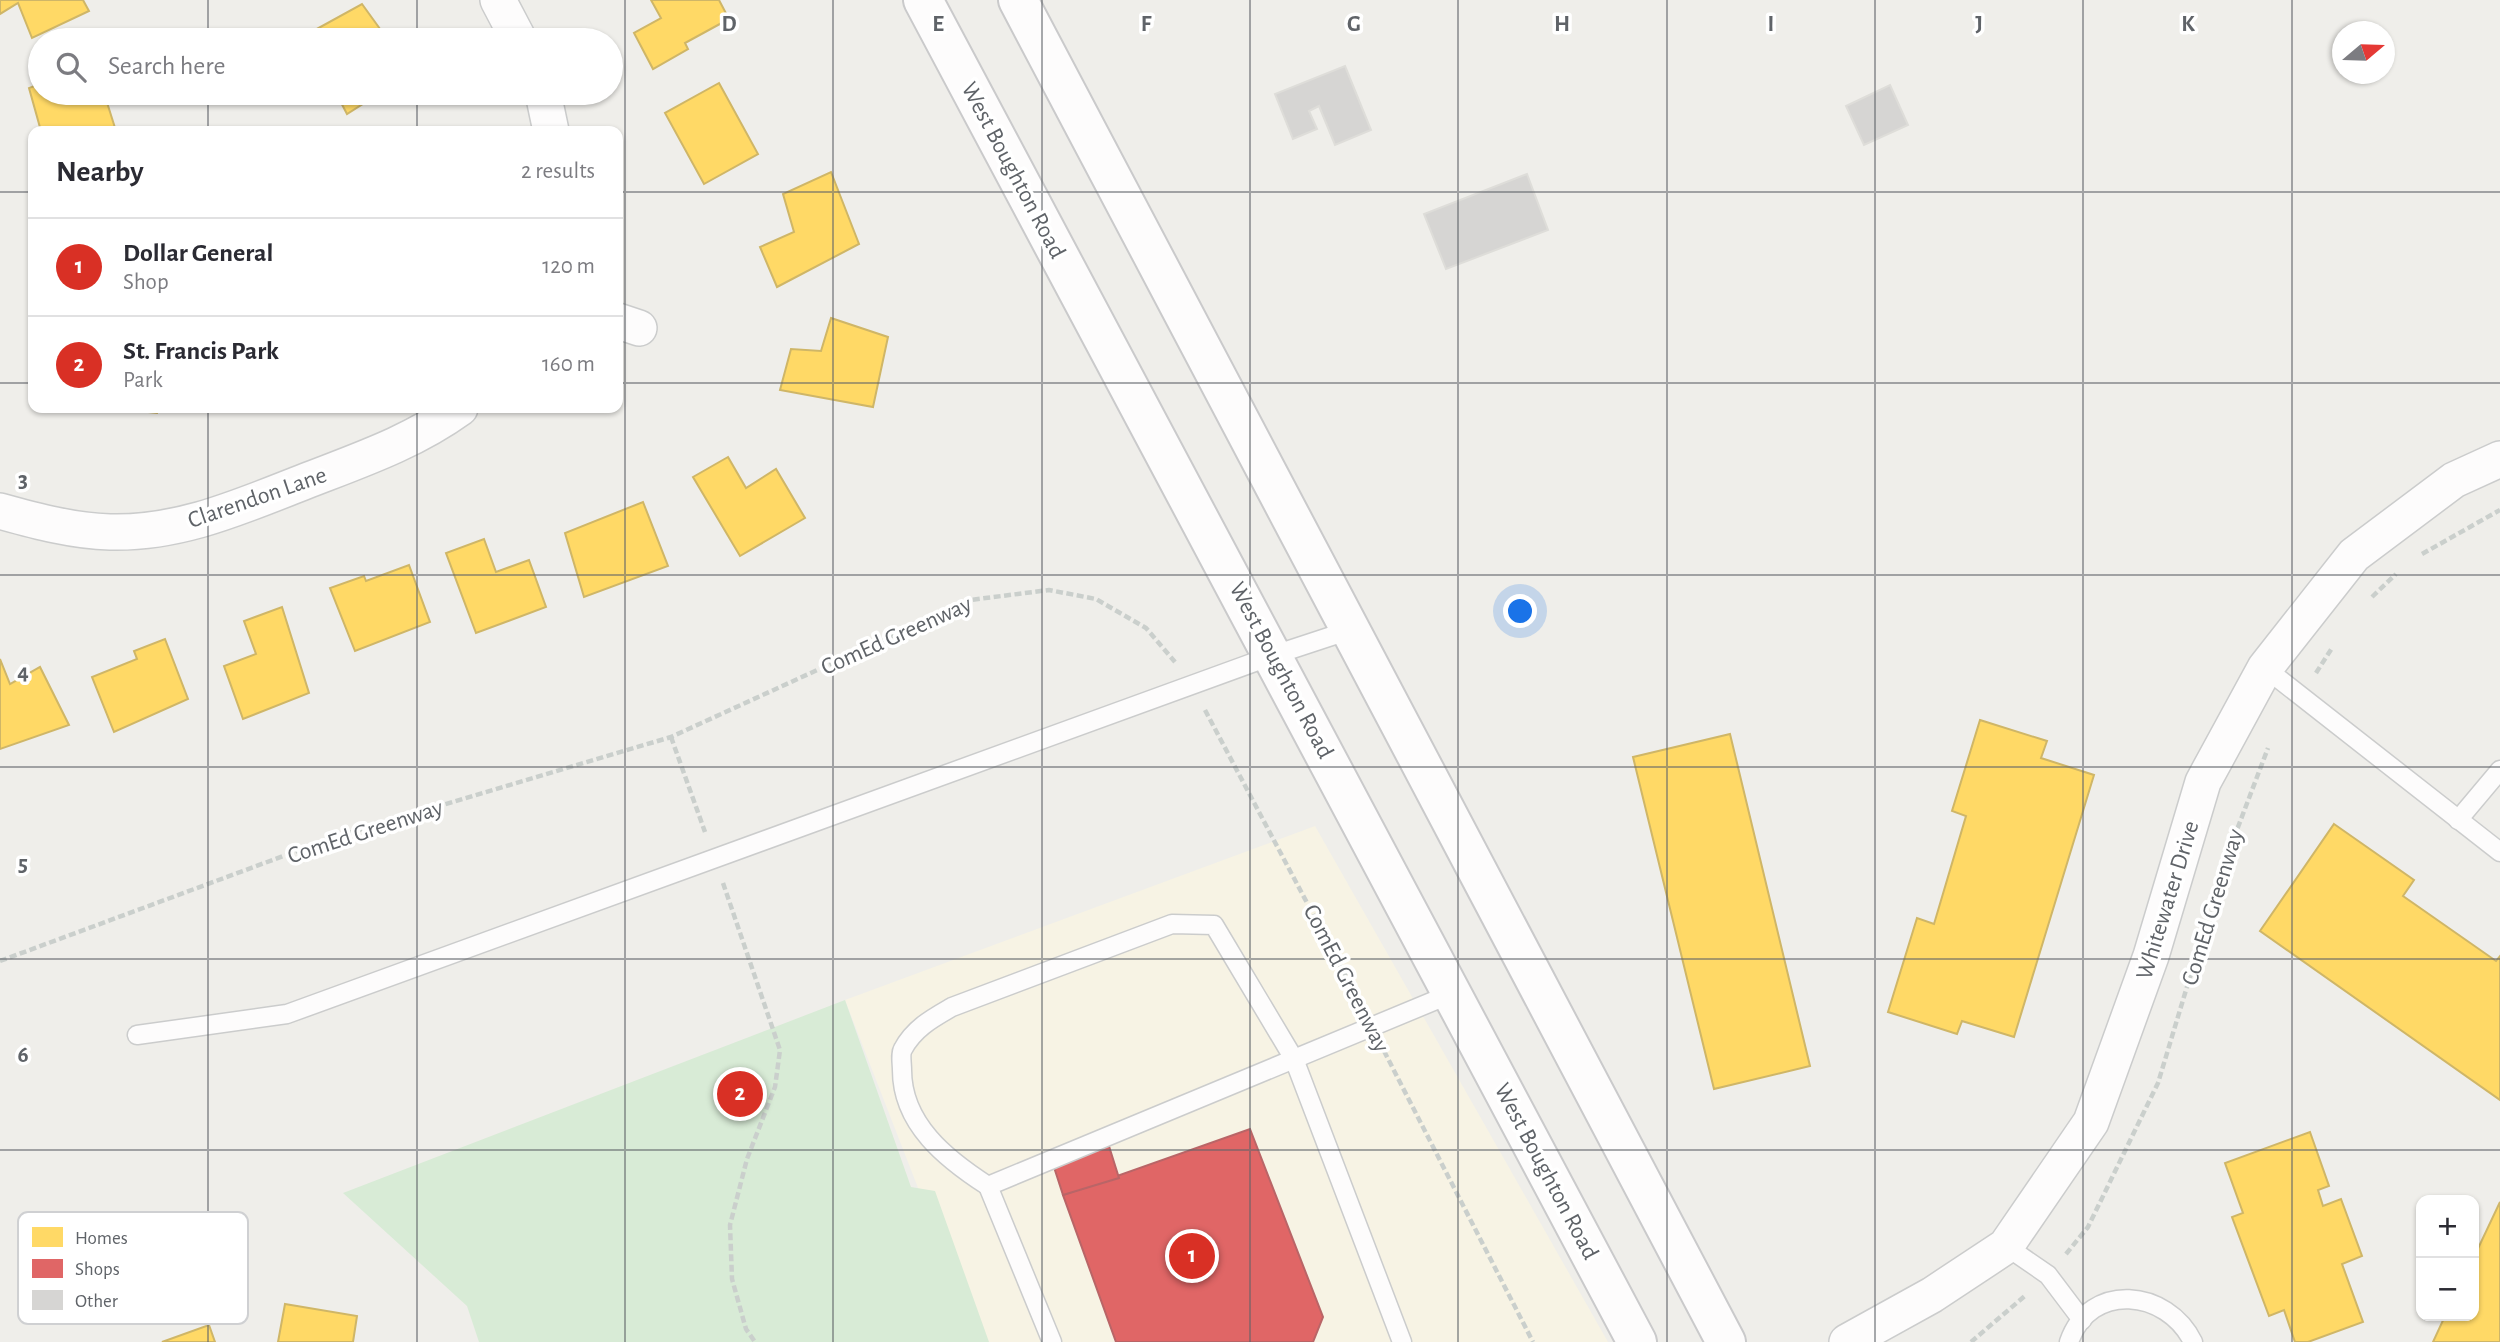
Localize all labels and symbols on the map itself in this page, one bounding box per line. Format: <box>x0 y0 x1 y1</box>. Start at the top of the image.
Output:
text: D <box>721 13 737 36</box>
text: E <box>932 13 944 36</box>
text: F <box>1141 13 1152 36</box>
text: G <box>1347 13 1361 36</box>
text: H <box>1554 13 1570 36</box>
text: I <box>1768 13 1774 36</box>
text: J <box>1975 13 1983 36</box>
text: K <box>2181 13 2195 36</box>
north arrow <box>2332 21 2395 84</box>
street label: West Boughton Road <box>957 78 1070 263</box>
street label: Clarendon Lane <box>185 463 330 533</box>
text: 3 <box>18 469 28 492</box>
street label: West Boughton Road <box>1225 578 1338 763</box>
street label: ComEd Greenway <box>817 592 975 680</box>
your location <box>1503 594 1537 628</box>
text: 4 <box>17 661 29 684</box>
street label: ComEd Greenway <box>285 795 446 868</box>
street label: Whitewater Drive <box>2132 818 2204 983</box>
street label: ComEd Greenway <box>2178 826 2248 988</box>
text: 5 <box>18 853 28 876</box>
street label: ComEd Greenway <box>1299 901 1394 1056</box>
text: 6 <box>17 1044 29 1067</box>
pin: 2 <box>717 1068 763 1120</box>
street label: West Boughton Road <box>1490 1079 1603 1264</box>
legend <box>18 1212 248 1324</box>
text: Homes <box>75 1229 128 1248</box>
pin: 1 <box>1169 1230 1215 1282</box>
text: Shops <box>75 1260 120 1279</box>
text: Other <box>75 1292 118 1311</box>

